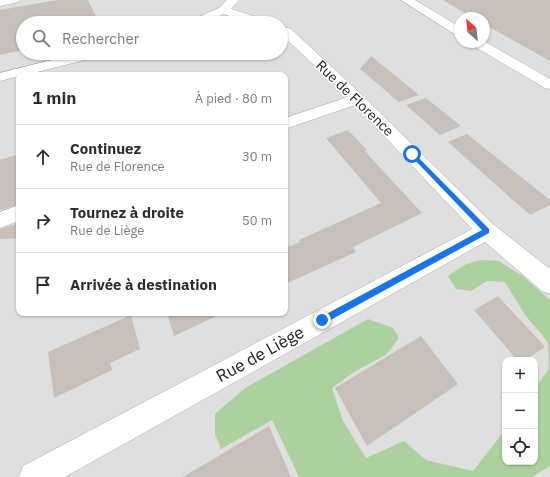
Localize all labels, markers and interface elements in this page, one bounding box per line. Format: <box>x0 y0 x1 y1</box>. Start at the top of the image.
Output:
north arrow <box>454 12 490 48</box>
search box <box>16 16 288 60</box>
icon: search <box>30 27 52 49</box>
text: Rechercher <box>62 29 139 48</box>
street label: Rue de Florence <box>312 56 398 140</box>
text: 1 min <box>32 87 76 109</box>
text: À pied · 80 m <box>195 90 272 107</box>
text: Continuez <box>70 139 141 158</box>
route start <box>403 145 421 163</box>
icon: ahead <box>32 146 54 168</box>
text: 30 m <box>242 148 272 165</box>
text: Rue de Florence <box>70 158 165 175</box>
text: Tournez à droite <box>70 203 184 222</box>
icon: right <box>32 210 54 232</box>
text: 50 m <box>242 212 272 229</box>
text: Rue de Liège <box>70 222 144 239</box>
icon: arrive <box>32 274 54 296</box>
text: Arrivée à destination <box>70 275 217 294</box>
route end <box>313 311 331 329</box>
street label: Rue de Liège <box>212 321 308 387</box>
map controls <box>502 357 538 465</box>
button: + <box>502 357 538 393</box>
button: − <box>502 393 538 429</box>
button: locate <box>502 429 538 465</box>

